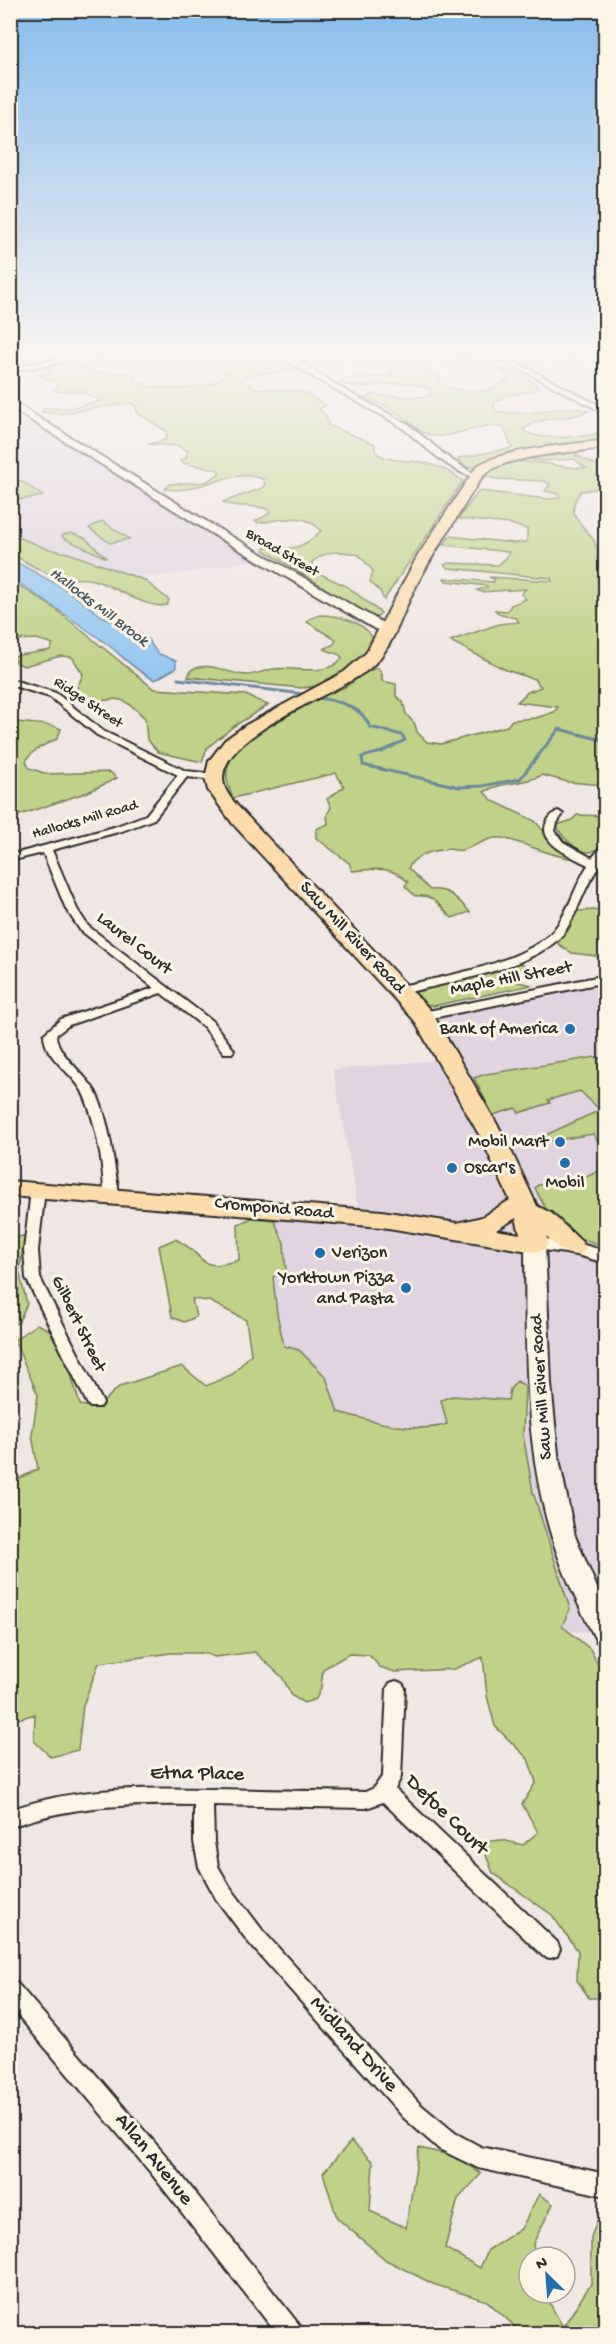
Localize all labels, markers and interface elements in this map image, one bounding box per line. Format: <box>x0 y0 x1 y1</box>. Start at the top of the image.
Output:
street label: Broad Street <box>241 524 323 582</box>
water label: Hallocks Mill Brook <box>45 565 153 652</box>
street label: Ridge Street <box>50 673 128 734</box>
street label: Hallocks Mill Road <box>30 796 141 844</box>
street label: Saw Mill River Road <box>295 878 410 999</box>
street label: Laurel Court <box>92 908 177 981</box>
street label: Maple Hill Street <box>449 957 575 1001</box>
place label: Bank of America <box>439 1019 559 1040</box>
marker: Bank of America <box>563 1022 577 1036</box>
place label: Mobil Mart <box>468 1132 550 1153</box>
marker: Mobil Mart <box>553 1135 567 1149</box>
marker: Mobil <box>558 1156 572 1170</box>
place label: Oscar's <box>464 1158 517 1179</box>
marker: Oscar's <box>445 1161 459 1175</box>
place label: Mobil <box>545 1173 585 1194</box>
street label: Crompond Road <box>214 1193 336 1225</box>
place label: Verizon <box>331 1243 388 1264</box>
marker: Verizon <box>313 1246 327 1260</box>
place label: Yorktown Pizza and Pasta <box>277 1268 395 1310</box>
street label: Gilbert Street <box>46 1273 111 1377</box>
marker: Yorktown Pizza and Pasta <box>399 1281 413 1295</box>
street label: Saw Mill River Road <box>526 1312 558 1460</box>
street label: Etna Place <box>150 1762 245 1788</box>
street label: Defoe Court <box>398 1769 494 1863</box>
street label: Midland Drive <box>303 1992 403 2099</box>
street label: Allan Avenue <box>108 2109 198 2212</box>
north arrow <box>517 2245 577 2305</box>
text: N <box>533 2254 551 2275</box>

